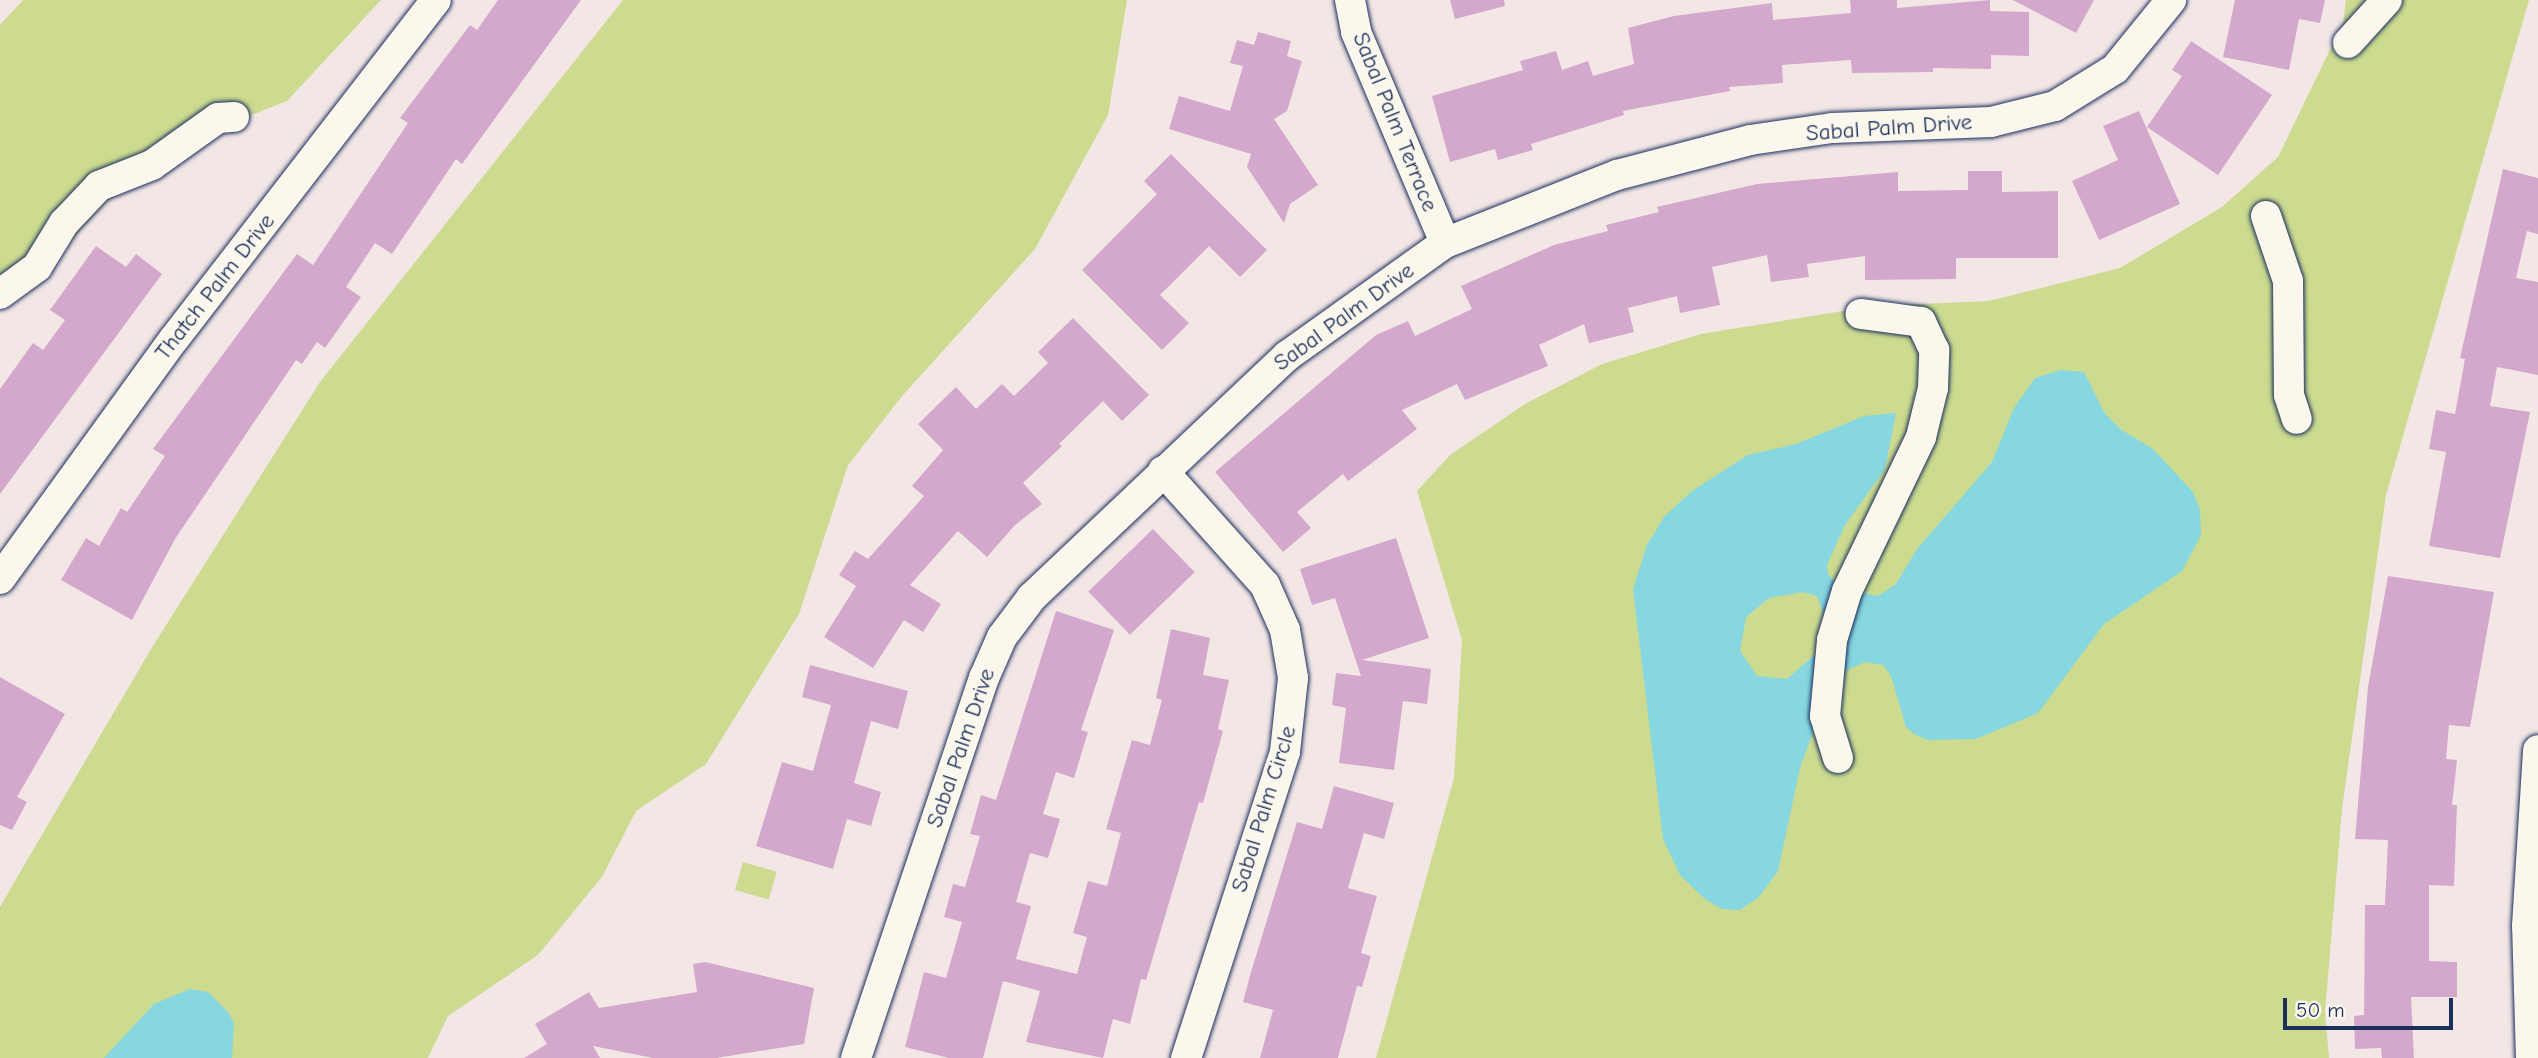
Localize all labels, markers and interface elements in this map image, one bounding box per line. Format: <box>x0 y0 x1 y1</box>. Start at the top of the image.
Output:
street label: Sabal Palm Terrace <box>1346 28 1444 216</box>
street label: Sabal Palm Drive <box>1805 108 1973 148</box>
street label: Thatch Palm Drive <box>149 208 281 366</box>
street label: Sabal Palm Drive <box>1269 257 1419 377</box>
street label: Sabal Palm Drive <box>921 665 1001 831</box>
street label: Sabal Palm Circle <box>1226 723 1302 895</box>
scale bar <box>2286 984 2456 1028</box>
text: 50 m <box>2296 998 2345 1022</box>

